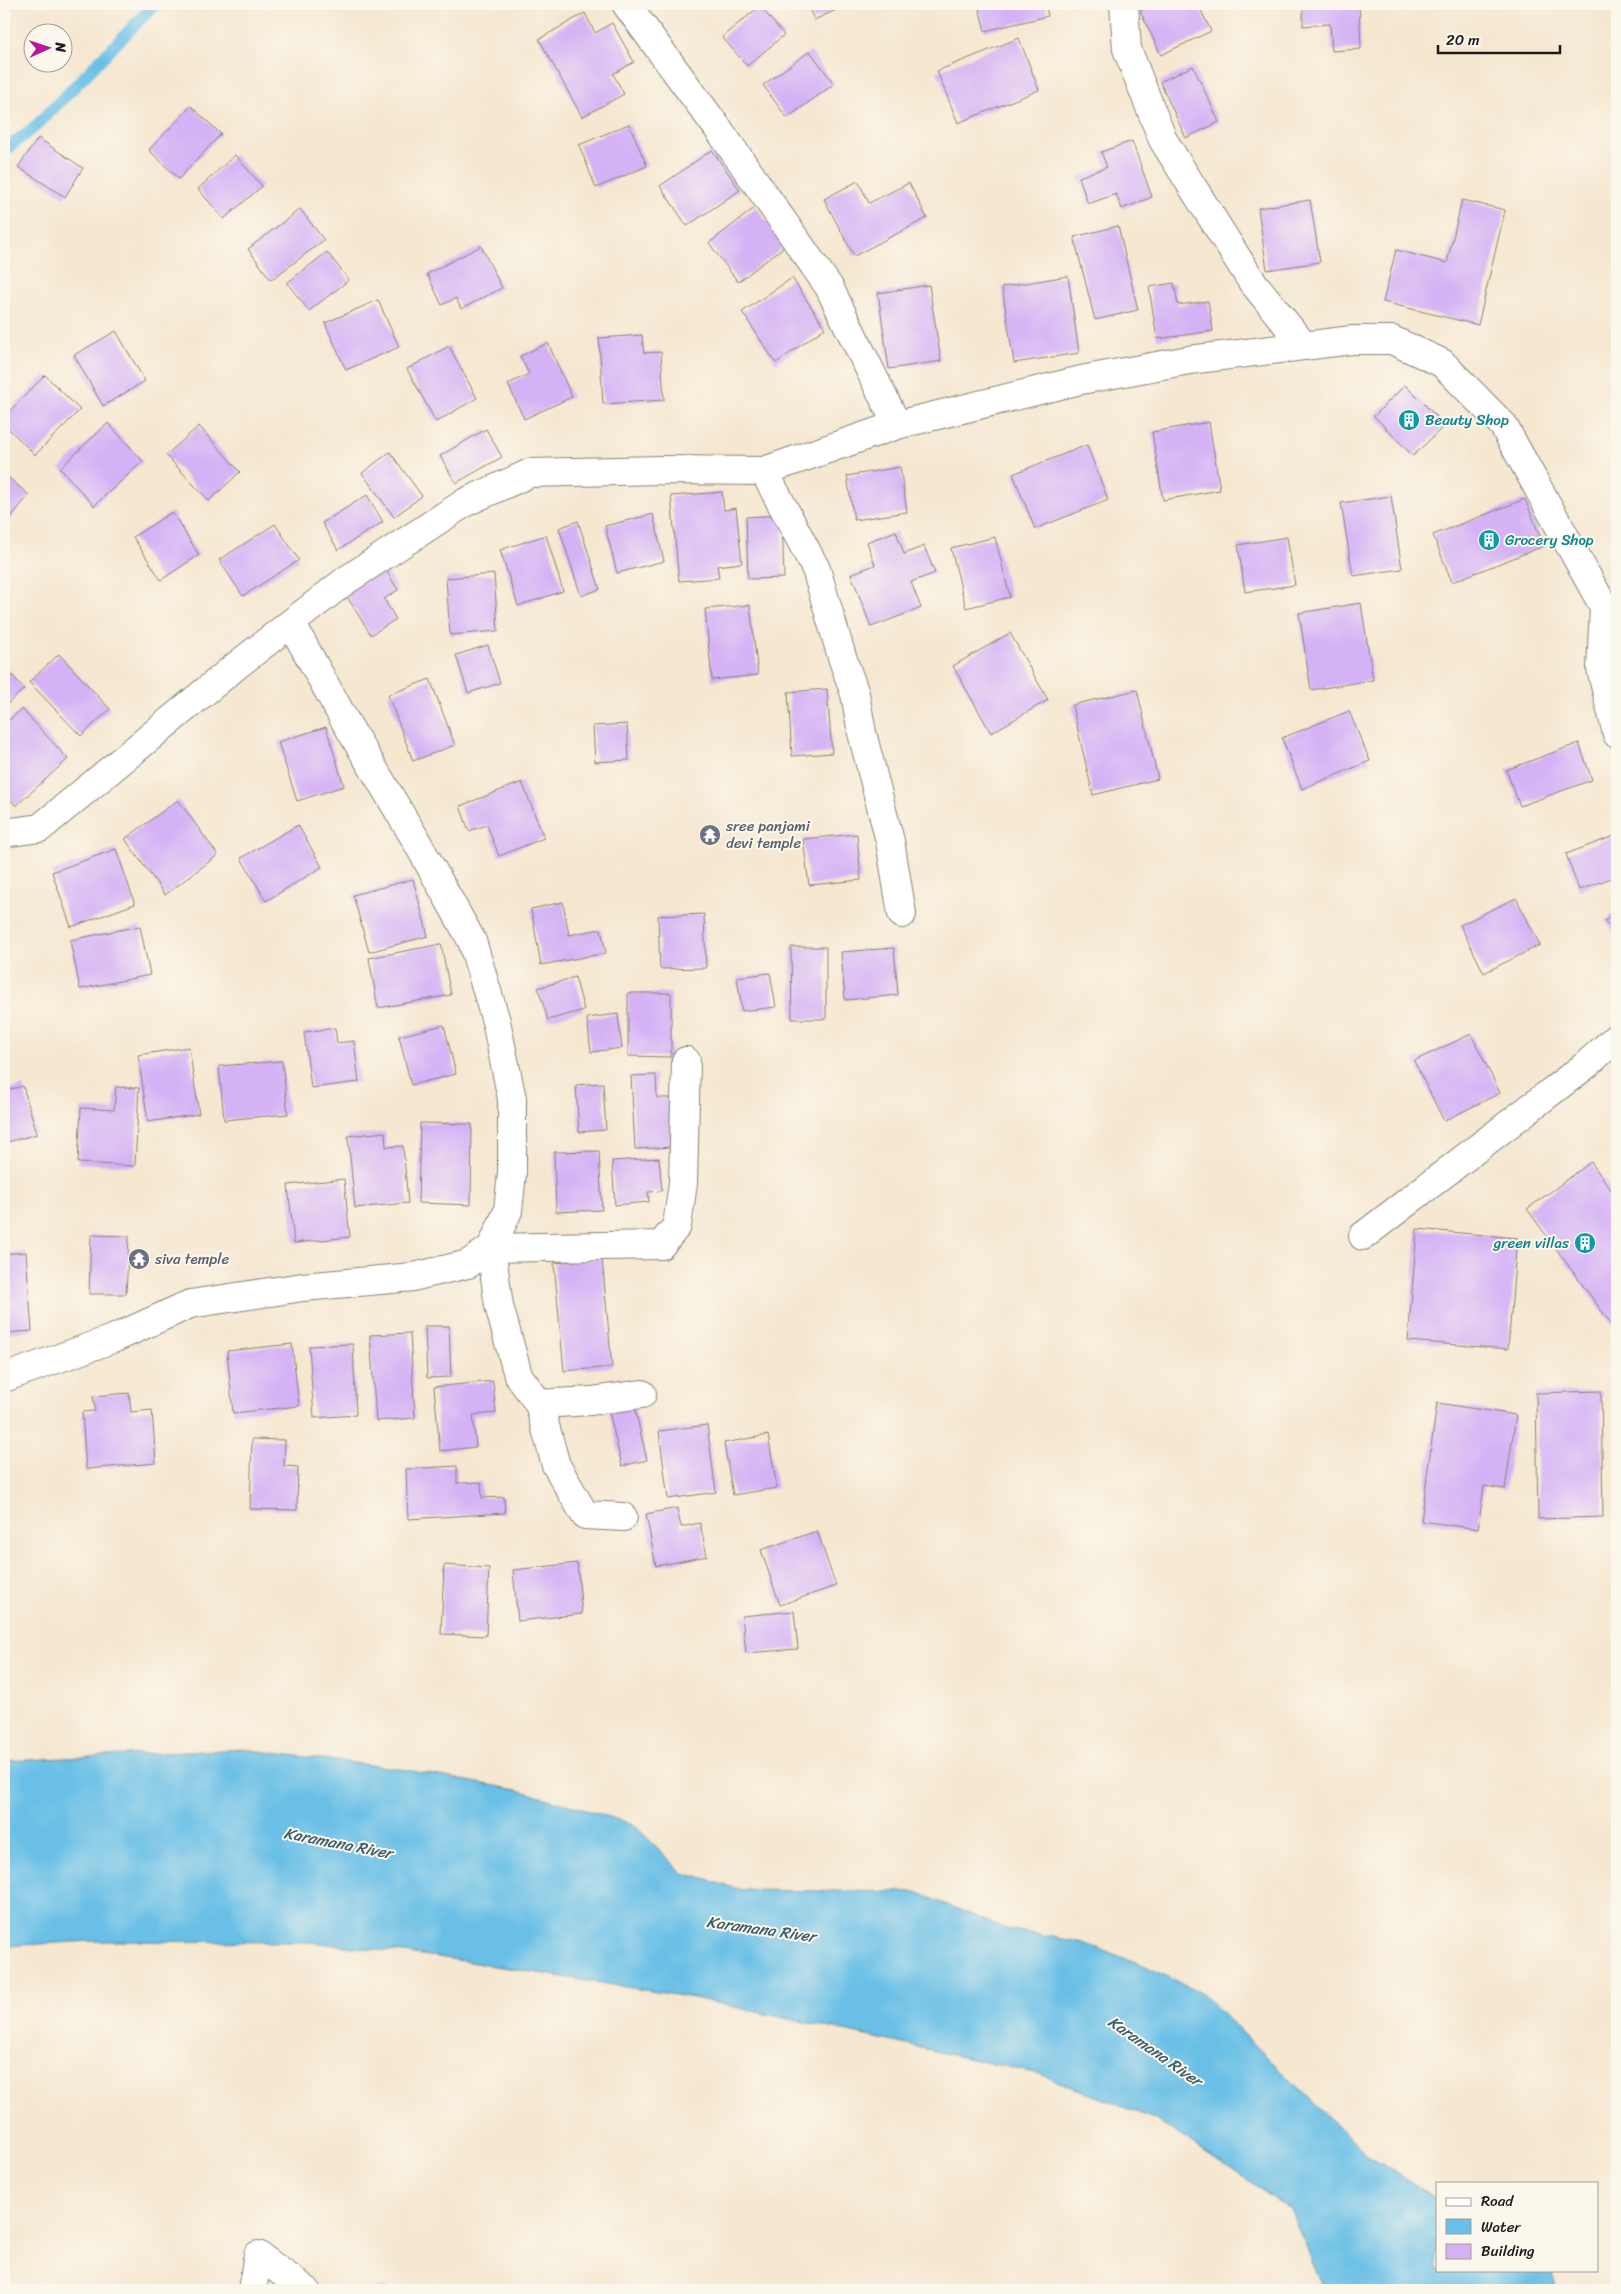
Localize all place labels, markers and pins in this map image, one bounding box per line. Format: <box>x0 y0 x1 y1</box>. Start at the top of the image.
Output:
place label: Beauty Shop <box>1425 407 1509 433</box>
building icon: Beauty Shop <box>1397 408 1421 432</box>
place label: Grocery Shop <box>1505 527 1594 553</box>
building icon: Grocery Shop <box>1477 528 1501 552</box>
place label: sree panjami devi temple <box>725 813 811 856</box>
temple icon: sree panjami devi temple <box>698 823 722 847</box>
place label: green villas <box>1493 1230 1569 1256</box>
building icon: green villas <box>1573 1231 1597 1255</box>
place label: siva temple <box>154 1246 229 1272</box>
temple icon: siva temple <box>127 1247 151 1271</box>

